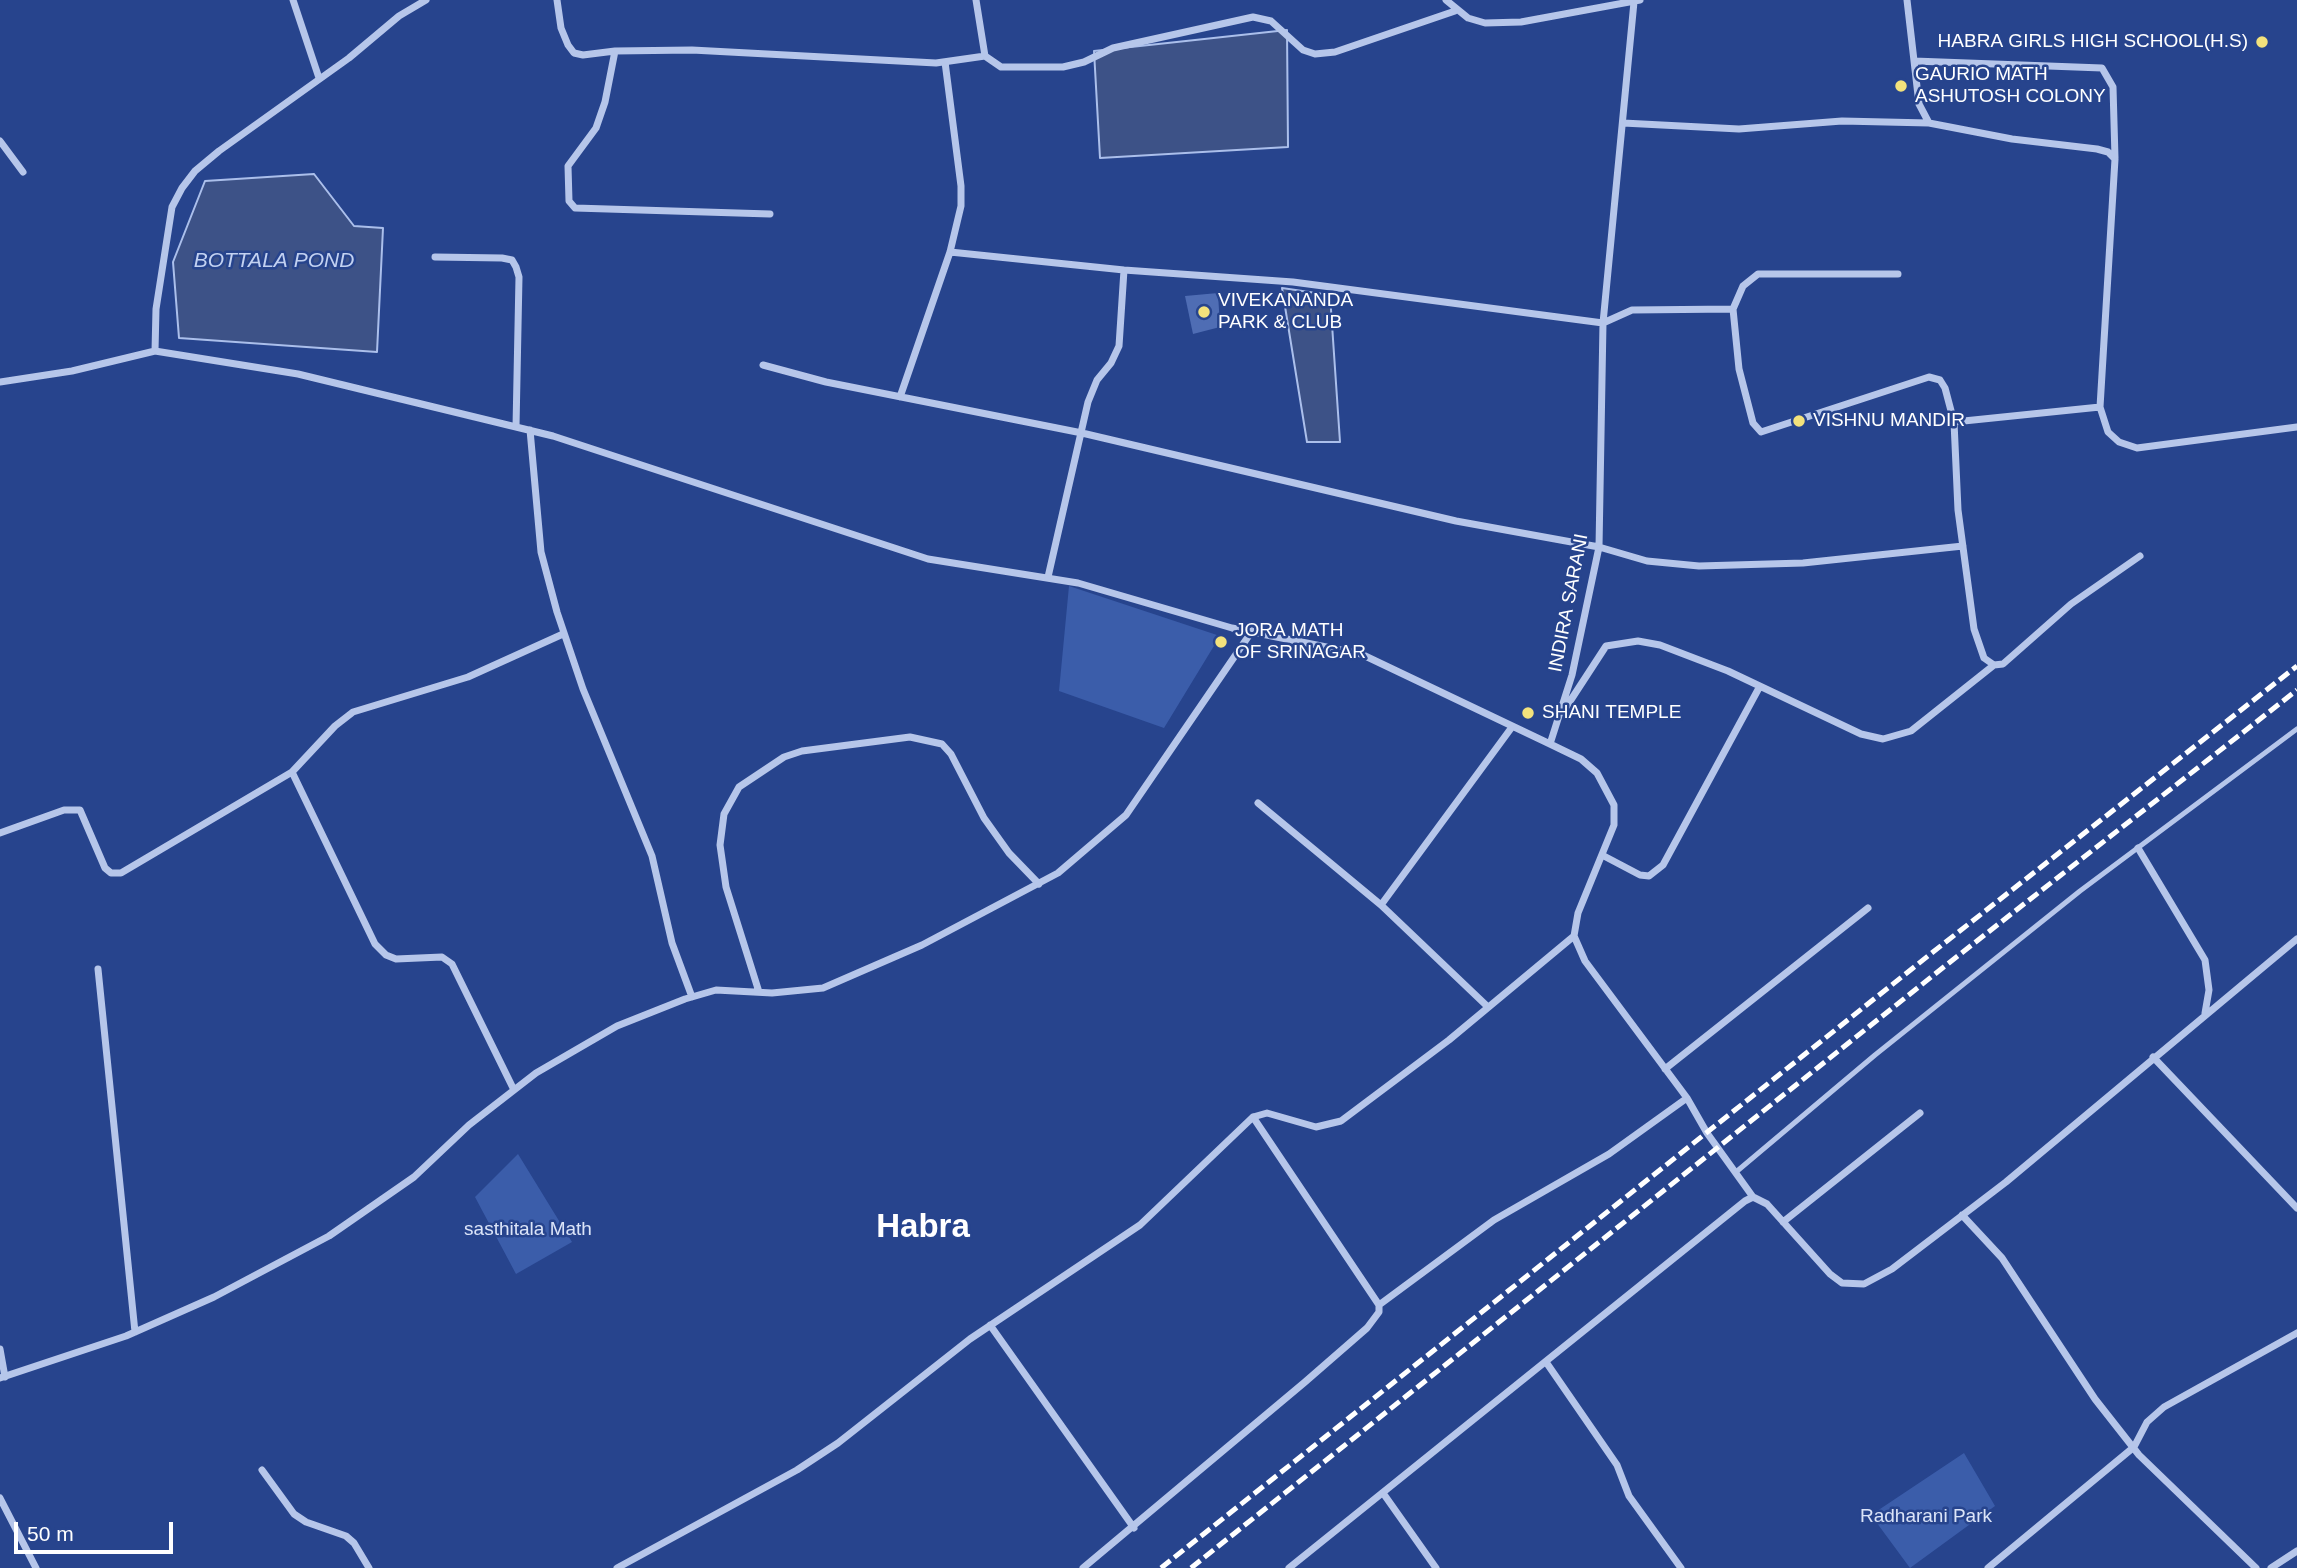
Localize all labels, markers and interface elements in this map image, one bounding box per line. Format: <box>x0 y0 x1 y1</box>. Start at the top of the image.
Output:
place label: HABRA GIRLS HIGH SCHOOL(H.S) <box>1938 31 2248 53</box>
marker: HABRA GIRLS HIGH SCHOOL(H.S) <box>2254 34 2270 50</box>
place label: GAURIO MATH ASHUTOSH COLONY <box>1915 64 2106 108</box>
marker: GAURIO MATH ASHUTOSH COLONY <box>1893 78 1909 94</box>
water label: BOTTALA POND <box>194 248 354 274</box>
place label: VIVEKANANDA PARK & CLUB <box>1218 290 1353 334</box>
marker: VIVEKANANDA PARK & CLUB <box>1196 304 1212 320</box>
place label: VISHNU MANDIR <box>1813 410 1965 432</box>
marker: VISHNU MANDIR <box>1791 413 1807 429</box>
street label: INDIRA SARANI <box>1544 532 1594 674</box>
place label: JORA MATH OF SRINAGAR <box>1235 620 1366 664</box>
marker: JORA MATH OF SRINAGAR <box>1213 634 1229 650</box>
place label: SHANI TEMPLE <box>1542 702 1681 724</box>
marker: SHANI TEMPLE <box>1520 705 1536 721</box>
district label: Habra <box>876 1208 970 1248</box>
park label: sasthitala Math <box>464 1219 592 1241</box>
park label: Radharani Park <box>1860 1506 1992 1528</box>
scale bar <box>18 1508 177 1552</box>
text: 50 m <box>27 1522 74 1545</box>

